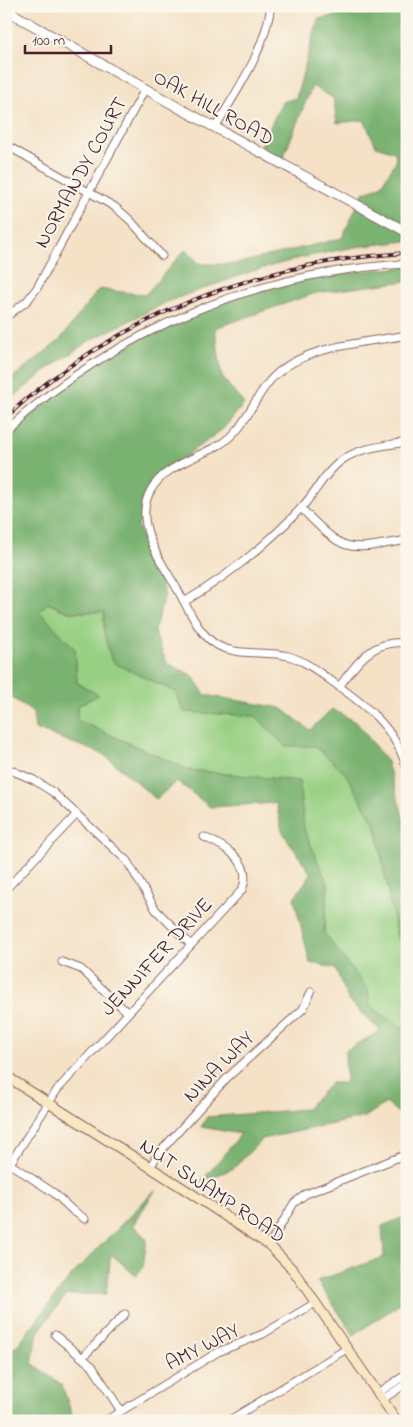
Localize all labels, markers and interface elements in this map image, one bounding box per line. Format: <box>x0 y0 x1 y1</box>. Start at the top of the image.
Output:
scale bar <box>25 22 111 54</box>
text: 100 m <box>32 30 65 52</box>
street label: OAK HILL ROAD <box>147 63 279 154</box>
street label: NORMANDY COURT <box>28 92 136 254</box>
street label: JENNIFER DRIVE <box>94 891 221 1023</box>
street label: NINA WAY <box>177 1025 262 1110</box>
street label: NUT SWAMP ROAD <box>133 1132 291 1252</box>
street label: AMY WAY <box>161 1316 245 1379</box>

